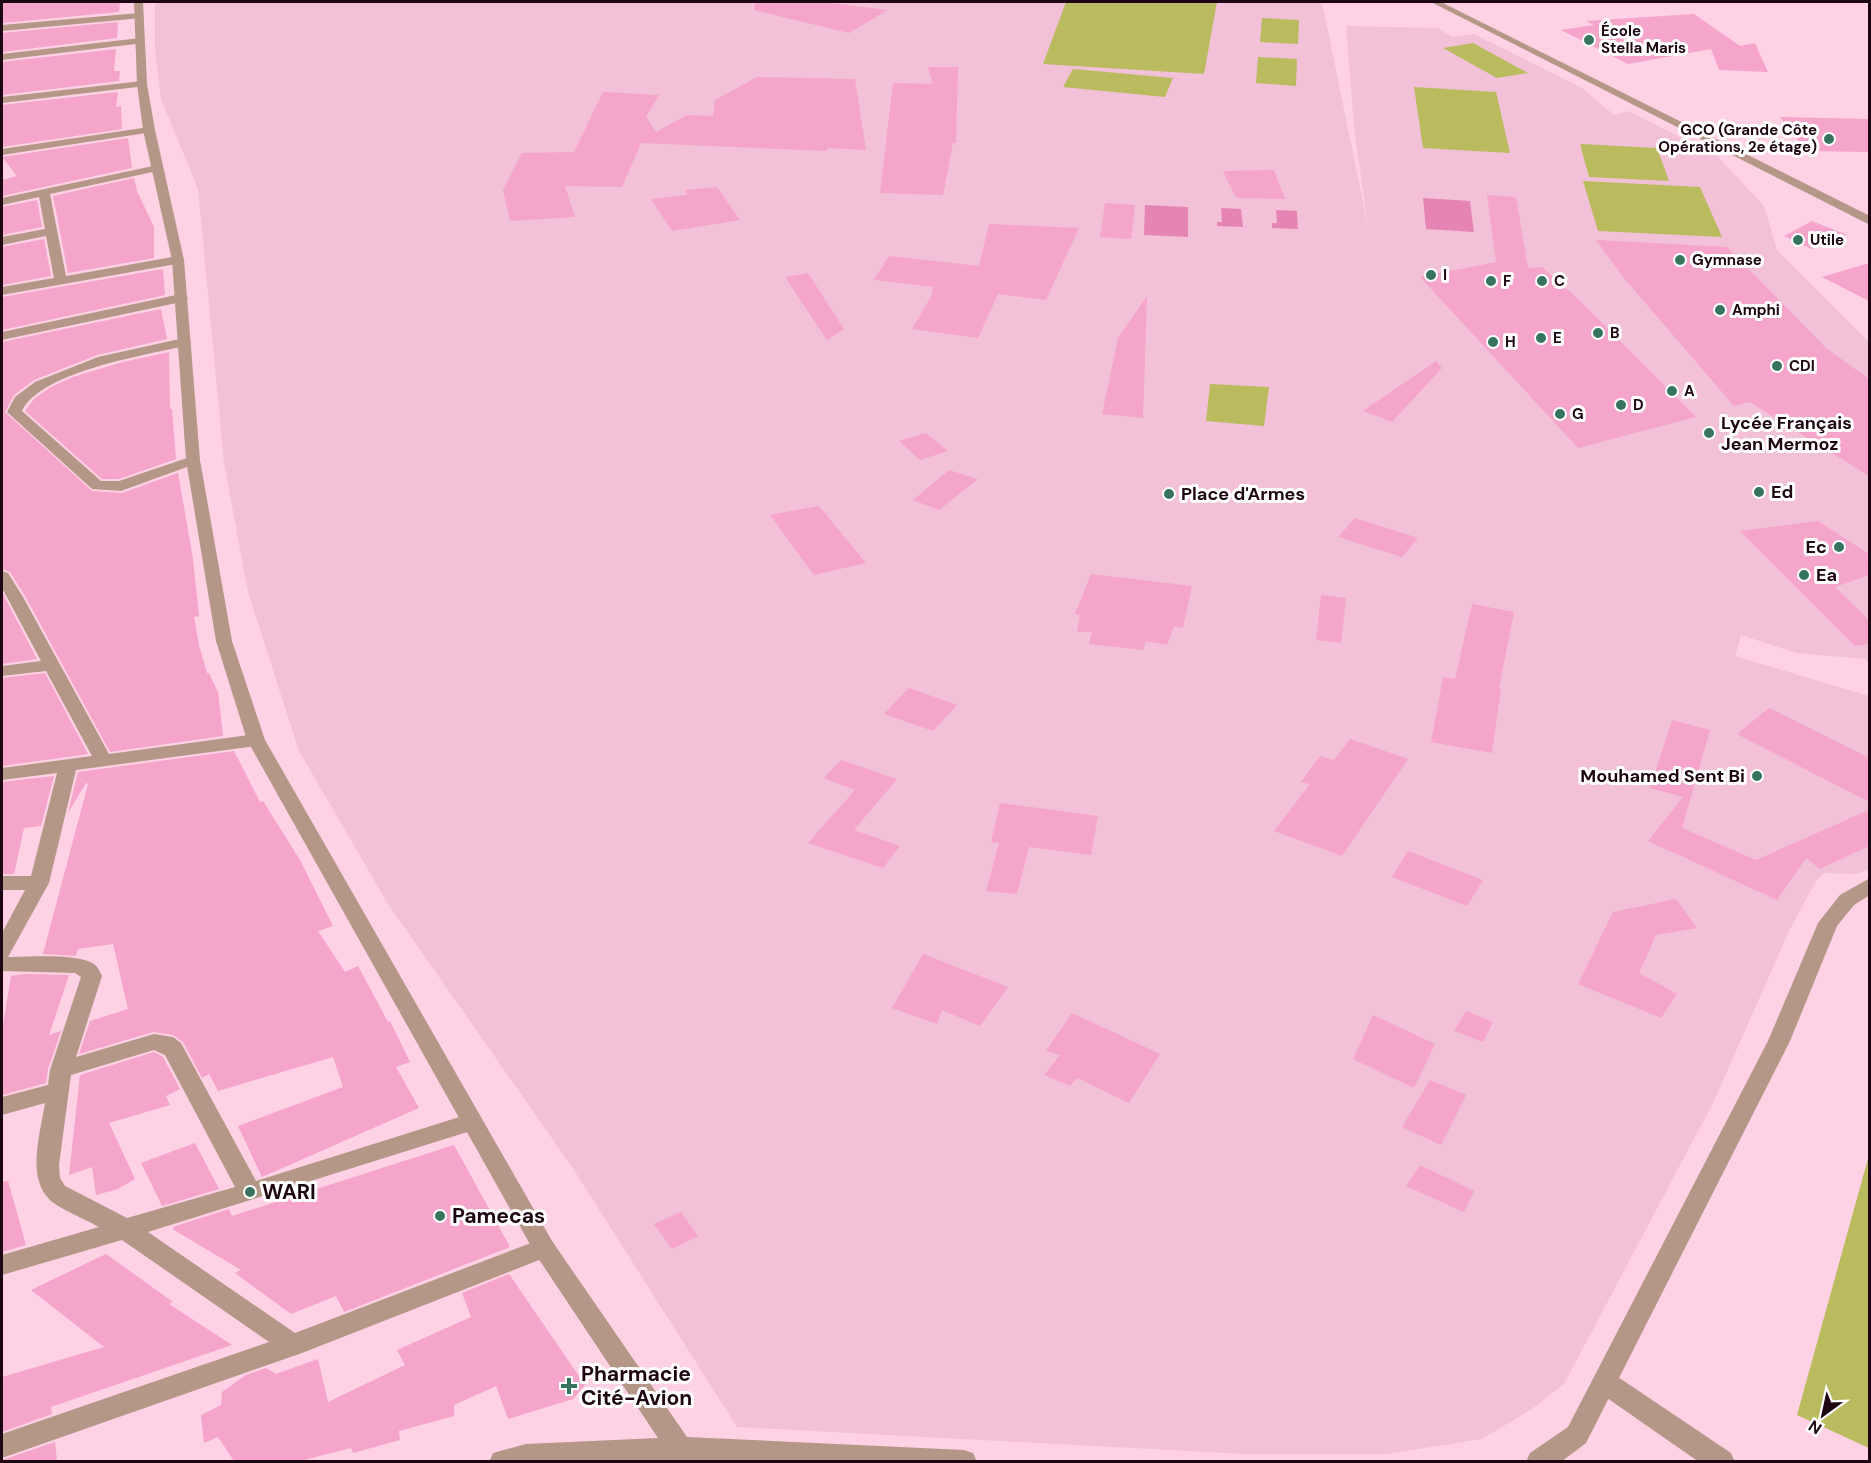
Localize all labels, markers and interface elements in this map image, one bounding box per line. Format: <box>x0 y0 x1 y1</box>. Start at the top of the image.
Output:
place label: École Stella Maris <box>1601 21 1686 58</box>
marker: École Stella Maris <box>1582 33 1596 47</box>
place label: GCO (Grande Côte Opérations, 2e étage) <box>1658 120 1817 157</box>
marker: GCO (Grande Côte Opérations, 2e étage) <box>1822 132 1836 146</box>
place label: Utile <box>1810 230 1844 250</box>
marker: Utile <box>1791 233 1805 247</box>
place label: Gymnase <box>1692 250 1762 270</box>
marker: Gymnase <box>1673 253 1687 267</box>
place label: I <box>1443 265 1447 285</box>
marker: I <box>1424 268 1438 282</box>
place label: F <box>1503 271 1511 291</box>
place label: C <box>1554 271 1565 291</box>
marker: F <box>1484 274 1498 288</box>
marker: C <box>1535 274 1549 288</box>
place label: Amphi <box>1732 300 1780 320</box>
marker: Amphi <box>1713 303 1727 317</box>
place label: B <box>1610 323 1620 343</box>
marker: B <box>1591 326 1605 340</box>
place label: E <box>1553 328 1562 348</box>
marker: E <box>1534 331 1548 345</box>
place label: H <box>1505 332 1516 352</box>
marker: H <box>1486 335 1500 349</box>
place label: CDI <box>1789 356 1815 376</box>
marker: CDI <box>1770 359 1784 373</box>
place label: A <box>1684 381 1695 401</box>
marker: A <box>1665 384 1679 398</box>
place label: D <box>1633 395 1644 415</box>
marker: D <box>1614 398 1628 412</box>
place label: G <box>1572 404 1584 424</box>
marker: G <box>1553 407 1567 421</box>
place label: Lycée Français Jean Mermoz <box>1721 411 1852 456</box>
marker: Lycée Français Jean Mermoz <box>1702 426 1716 440</box>
place label: Ed <box>1771 480 1793 504</box>
place label: Place d'Armes <box>1181 482 1305 506</box>
marker: Ed <box>1752 485 1766 499</box>
marker: Place d'Armes <box>1162 487 1176 501</box>
place label: Ec <box>1806 535 1827 559</box>
marker: Ec <box>1832 540 1846 554</box>
place label: Ea <box>1816 563 1837 587</box>
marker: Ea <box>1797 568 1811 582</box>
place label: Mouhamed Sent Bi <box>1580 764 1745 788</box>
marker: Mouhamed Sent Bi <box>1750 769 1764 783</box>
place label: WARI <box>262 1178 316 1206</box>
marker: WARI <box>243 1185 257 1199</box>
place label: Pamecas <box>452 1202 545 1230</box>
marker: Pamecas <box>433 1209 447 1223</box>
place label: Pharmacie Cité-Avion <box>581 1360 692 1412</box>
marker: Pharmacie Cité-Avion <box>562 1379 576 1393</box>
north arrow <box>1793 1385 1853 1445</box>
text: N <box>1804 1415 1826 1439</box>

